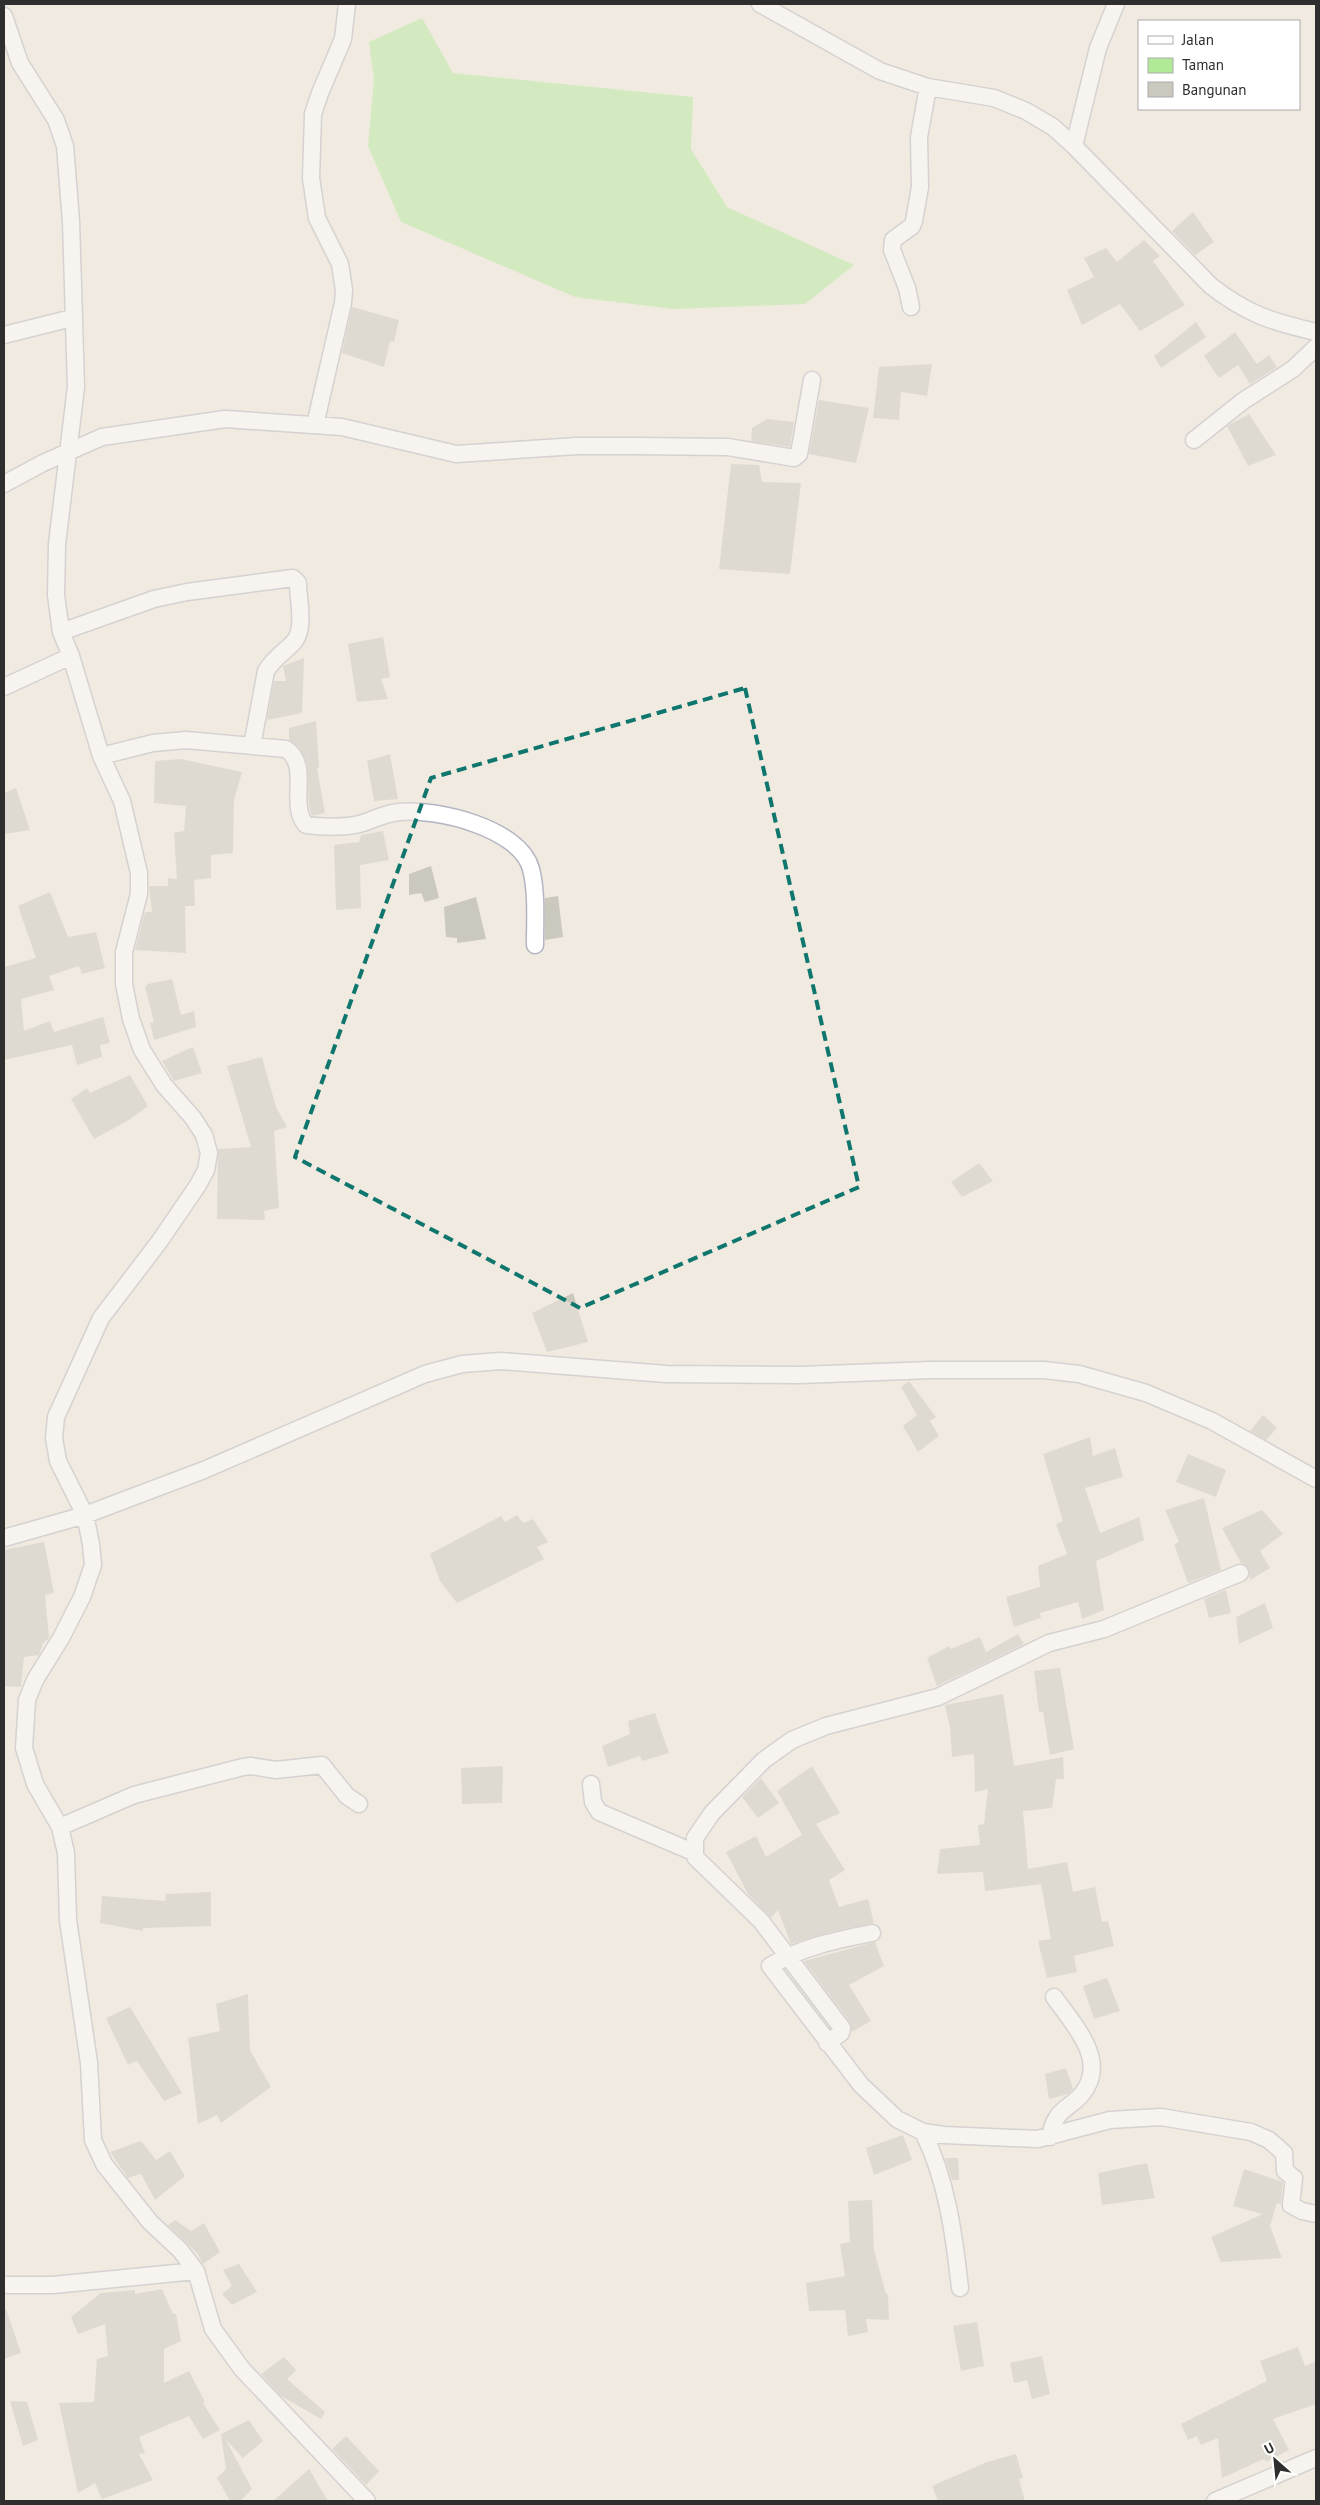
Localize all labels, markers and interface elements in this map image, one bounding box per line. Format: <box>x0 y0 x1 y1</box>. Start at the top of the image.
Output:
legend <box>1138 20 1300 110</box>
text: Jalan <box>1181 30 1214 49</box>
text: Taman <box>1182 55 1224 74</box>
text: Bangunan <box>1182 80 1246 99</box>
north arrow <box>1250 2435 1300 2485</box>
text: U <box>1261 2438 1277 2458</box>

